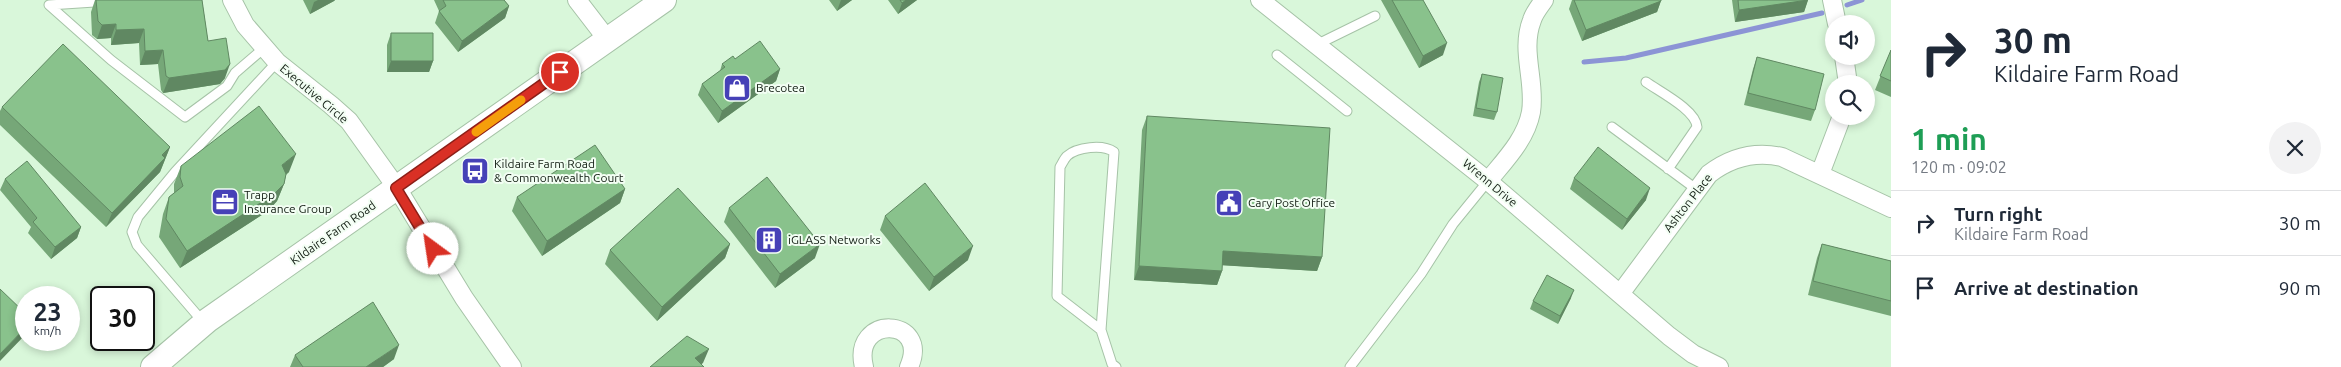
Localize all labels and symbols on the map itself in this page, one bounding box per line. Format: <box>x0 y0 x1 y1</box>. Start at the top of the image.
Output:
pin <box>539 51 581 93</box>
street label: Executive Circle <box>278 61 351 126</box>
shop icon: Brecotea <box>722 73 752 103</box>
place label: Brecotea <box>756 81 805 94</box>
bus stop icon: Kildaire Farm Road & Commonwealth Court <box>460 156 490 186</box>
street label: Wrenn Drive <box>1461 156 1520 209</box>
place label: Kildaire Farm Road & Commonwealth Court <box>494 157 624 184</box>
street label: Ashton Place <box>1661 171 1714 234</box>
office icon: Trapp Insurance Group <box>210 187 240 217</box>
place label: Trapp Insurance Group <box>244 188 332 215</box>
public building icon: Cary Post Office <box>1214 188 1244 218</box>
place label: Cary Post Office <box>1248 196 1335 209</box>
street label: Kildaire Farm Road <box>288 198 378 267</box>
position arrow <box>406 222 458 274</box>
building icon: iGLASS Networks <box>754 225 784 255</box>
place label: iGLASS Networks <box>788 233 881 246</box>
speed limit sign: 30 <box>90 286 155 351</box>

